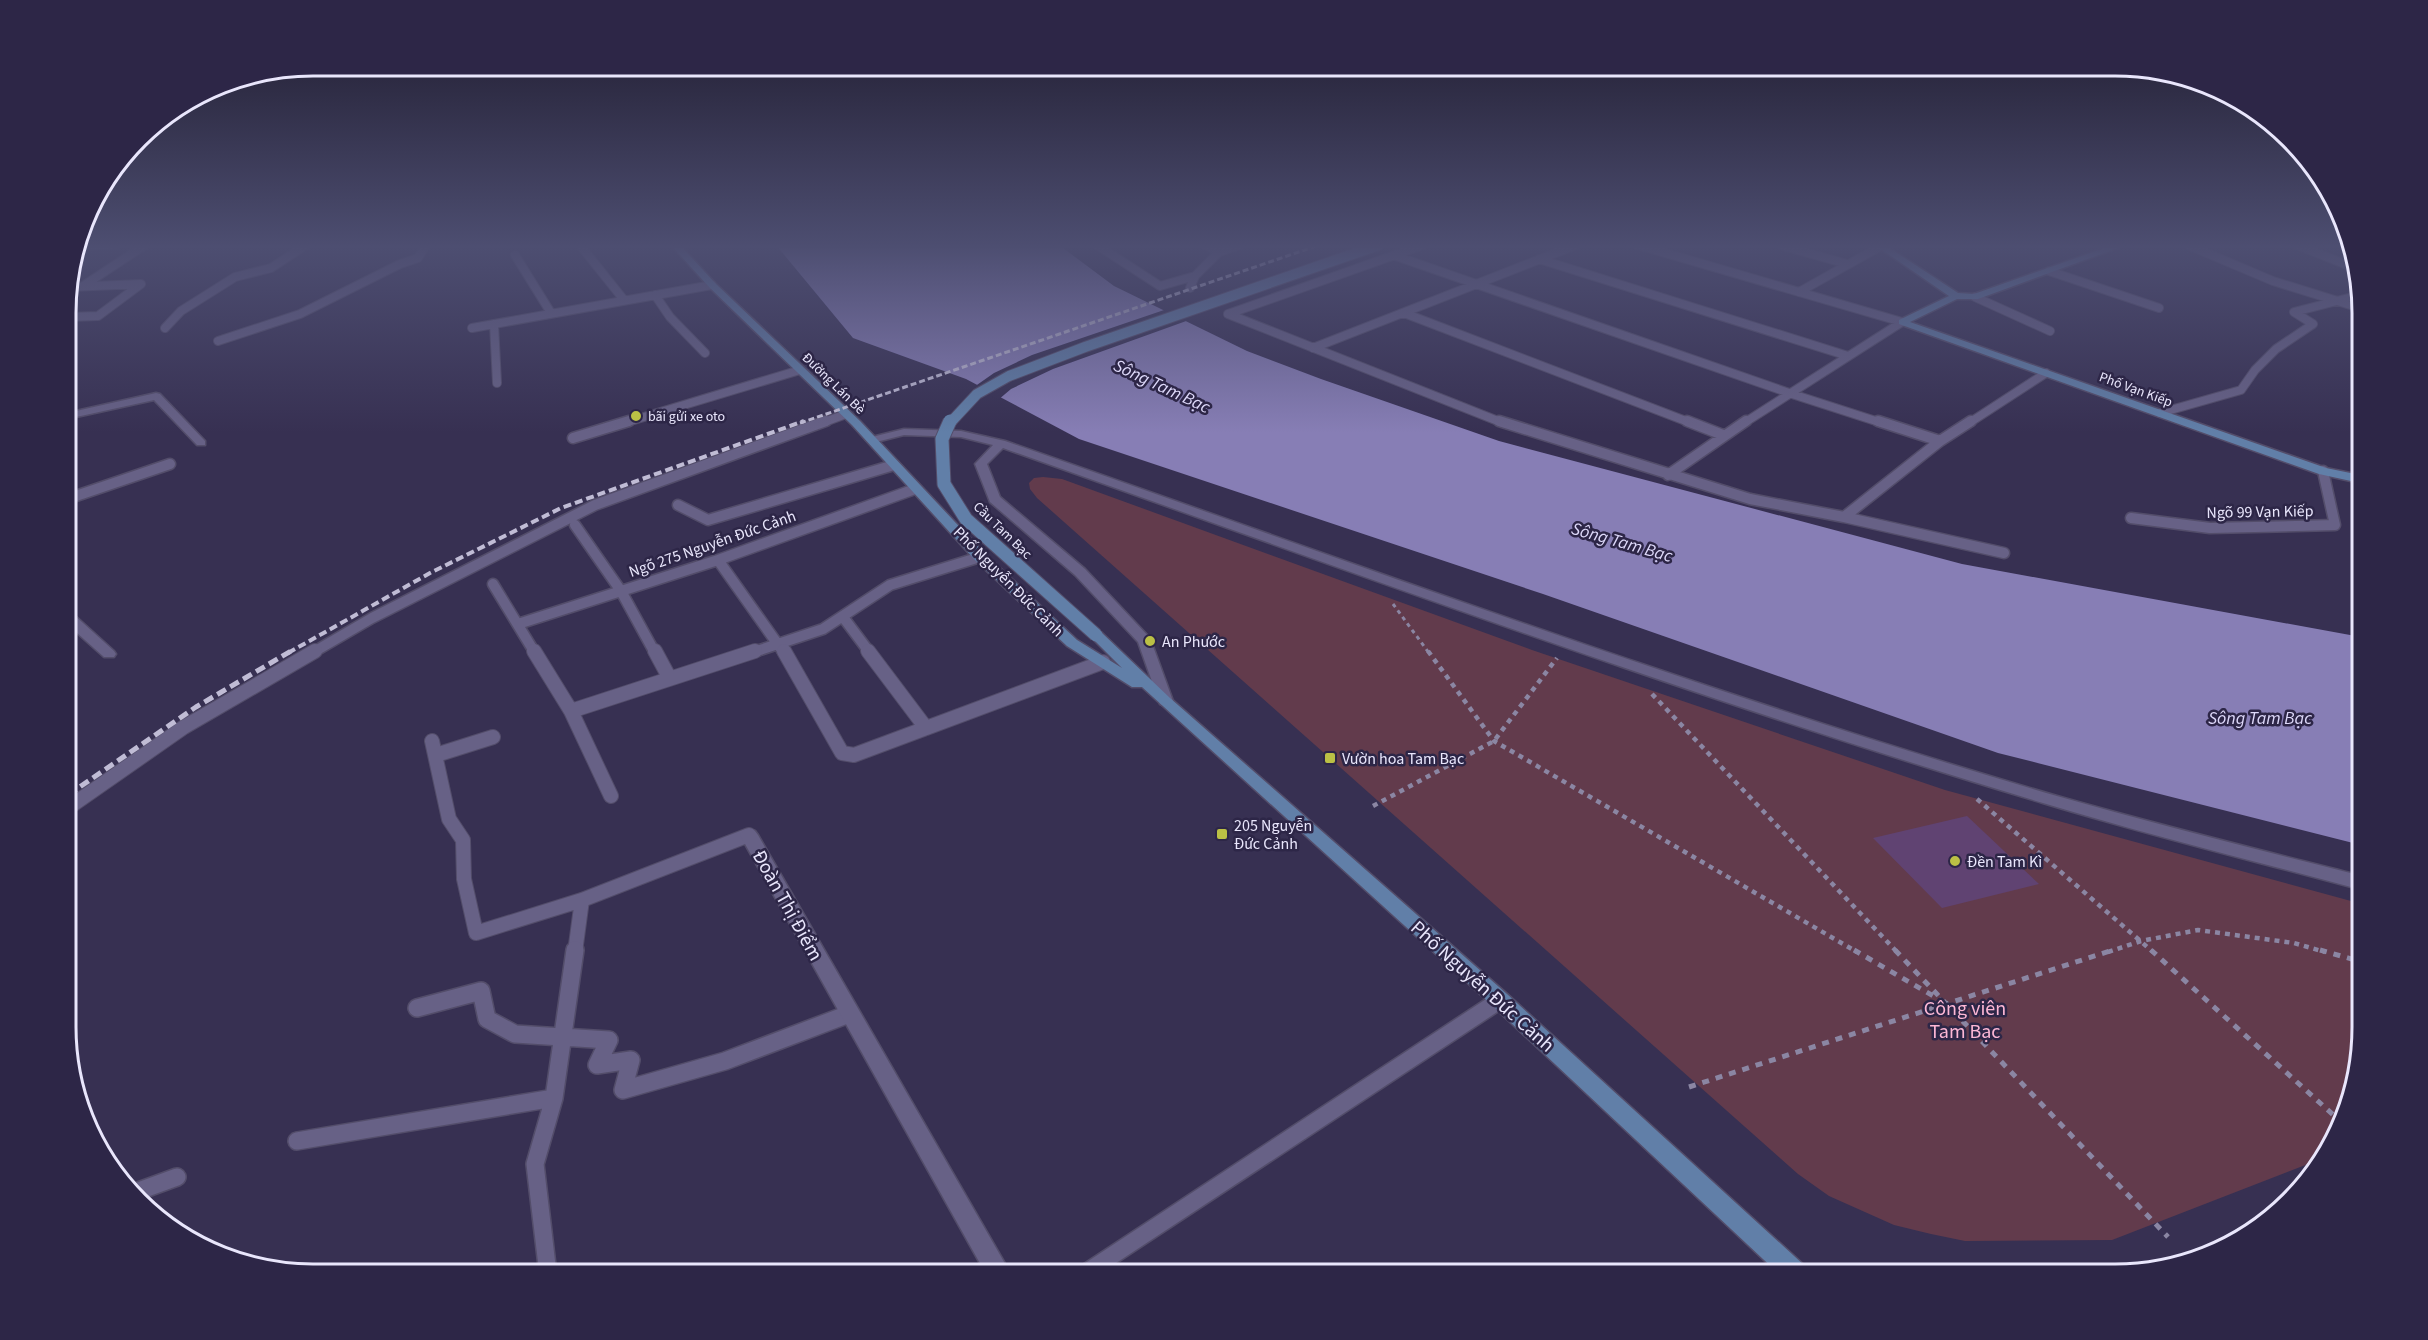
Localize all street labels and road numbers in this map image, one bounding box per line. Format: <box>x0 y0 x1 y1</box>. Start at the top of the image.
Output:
street label: Đường Lán Bè <box>797 348 869 419</box>
street label: Phố Vạn Kiếp <box>2096 367 2175 413</box>
street label: Cầu Tam Bạc <box>968 497 1037 564</box>
street label: Ngõ 99 Vạn Kiếp <box>2206 500 2314 524</box>
street label: Ngõ 275 Nguyễn Đức Cảnh <box>626 505 799 583</box>
street label: Phố Nguyễn Đức Cảnh <box>948 522 1068 642</box>
street label: Đoàn Thị Điểm <box>745 845 829 966</box>
street label: Phố Nguyễn Đức Cảnh <box>1404 914 1560 1059</box>

